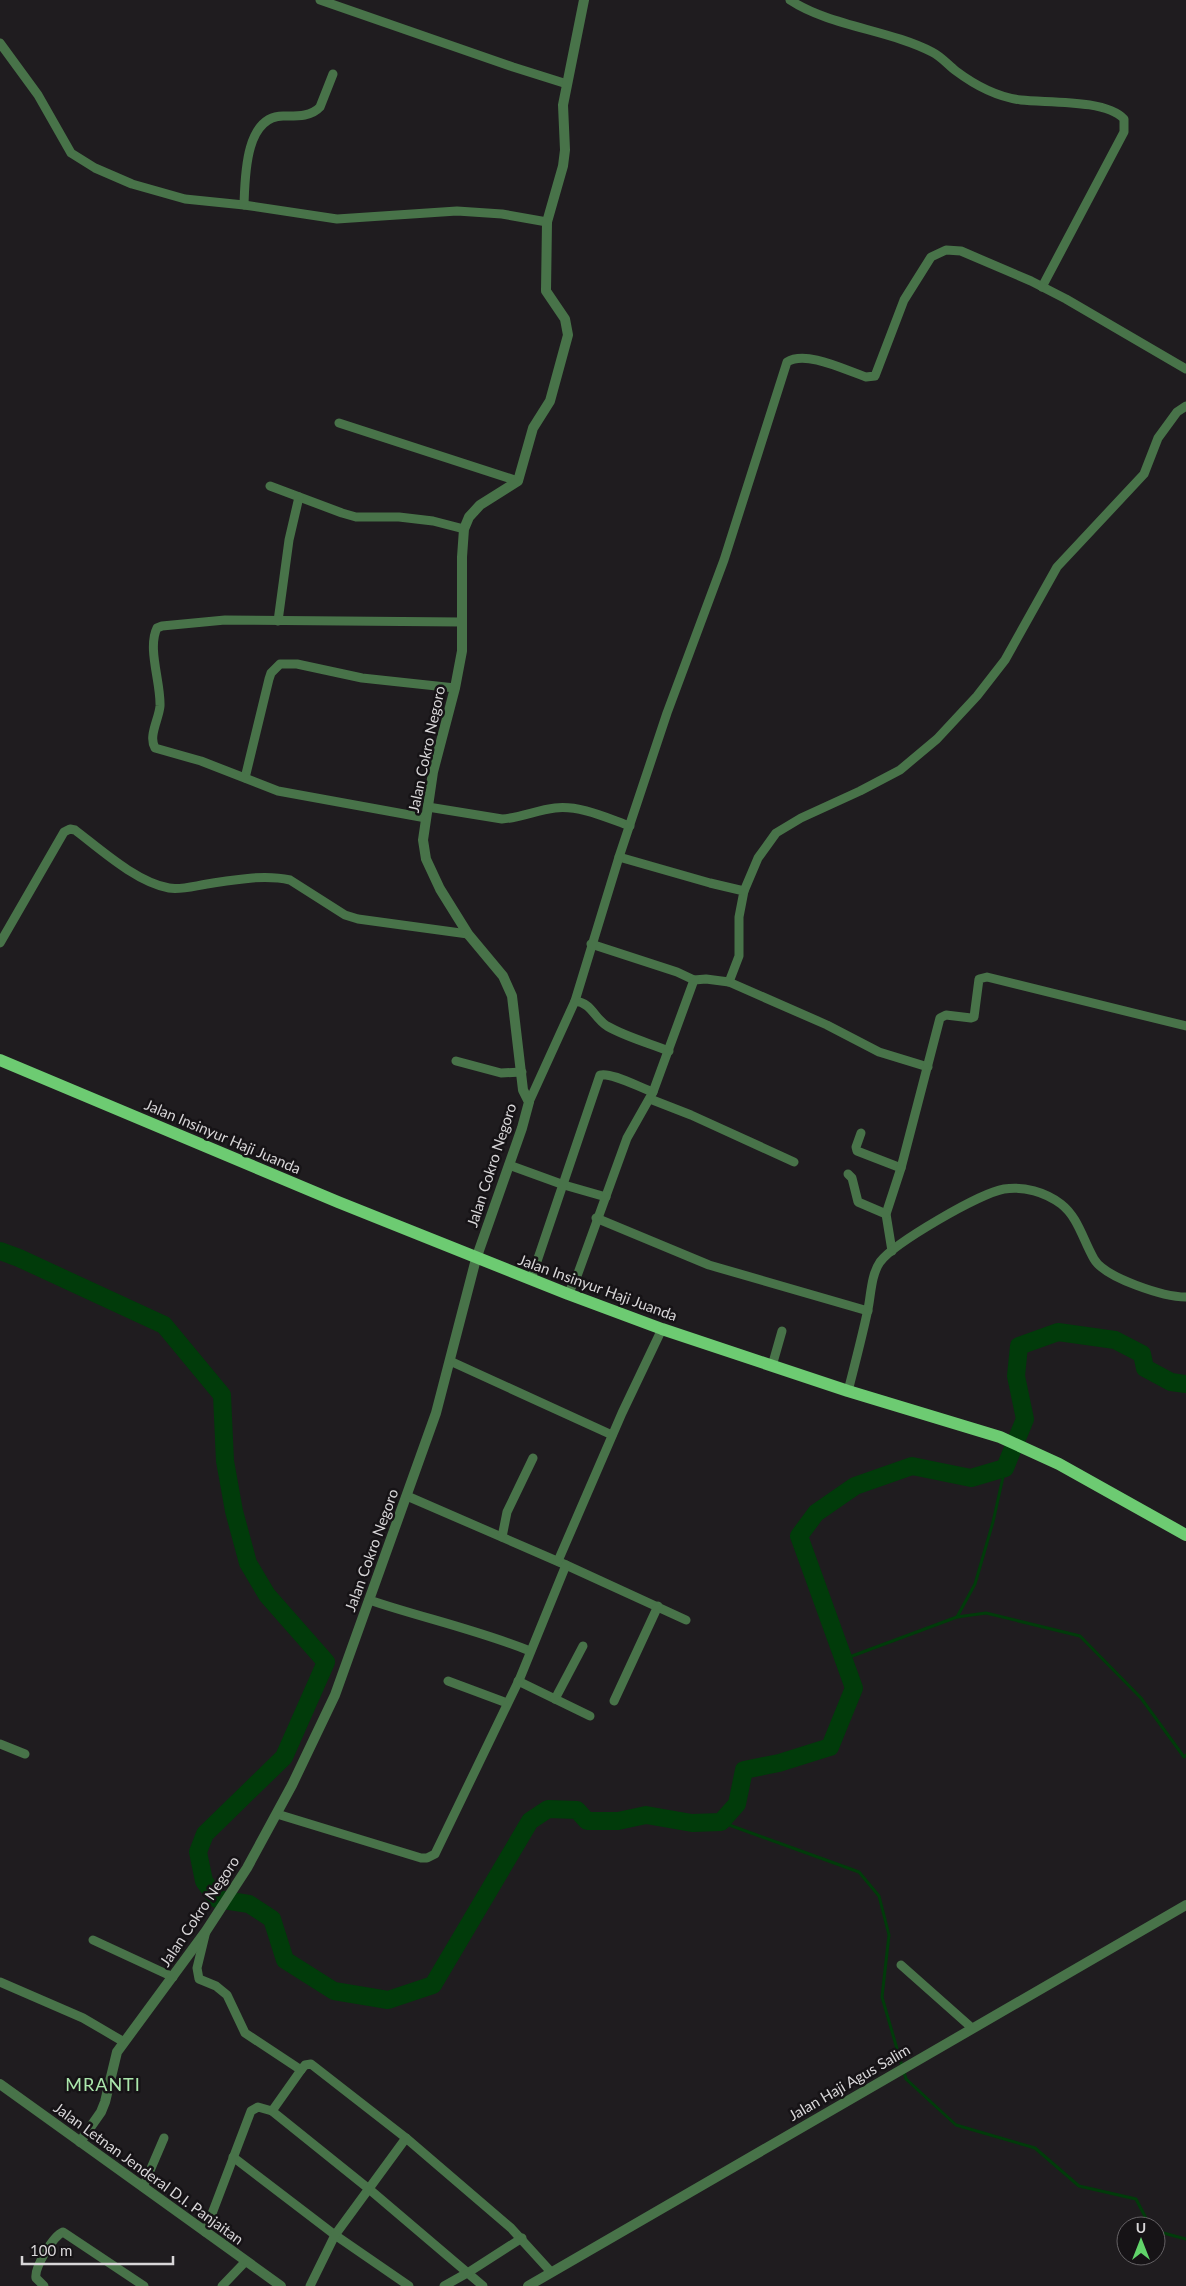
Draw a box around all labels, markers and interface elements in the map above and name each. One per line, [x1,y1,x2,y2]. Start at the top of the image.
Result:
street label: Jalan Cokro Negoro [404,684,448,814]
street label: Jalan Insinyur Haji Juanda [142,1095,304,1177]
street label: Jalan Cokro Negoro [462,1101,520,1229]
street label: Jalan Insinyur Haji Juanda [516,1250,680,1324]
street label: Jalan Cokro Negoro [340,1486,402,1614]
street label: Jalan Cokro Negoro [155,1852,243,1970]
street label: Jalan Haji Agus Salim [785,2040,913,2124]
district label: MRANTI [65,2073,141,2095]
street label: Jalan Letnan Jenderal D.I. Panjaitan [51,2098,247,2248]
north arrow [1116,2216,1166,2266]
text: U [1136,2219,1146,2236]
scale bar [22,2234,174,2266]
text: 100 m [30,2241,72,2259]

